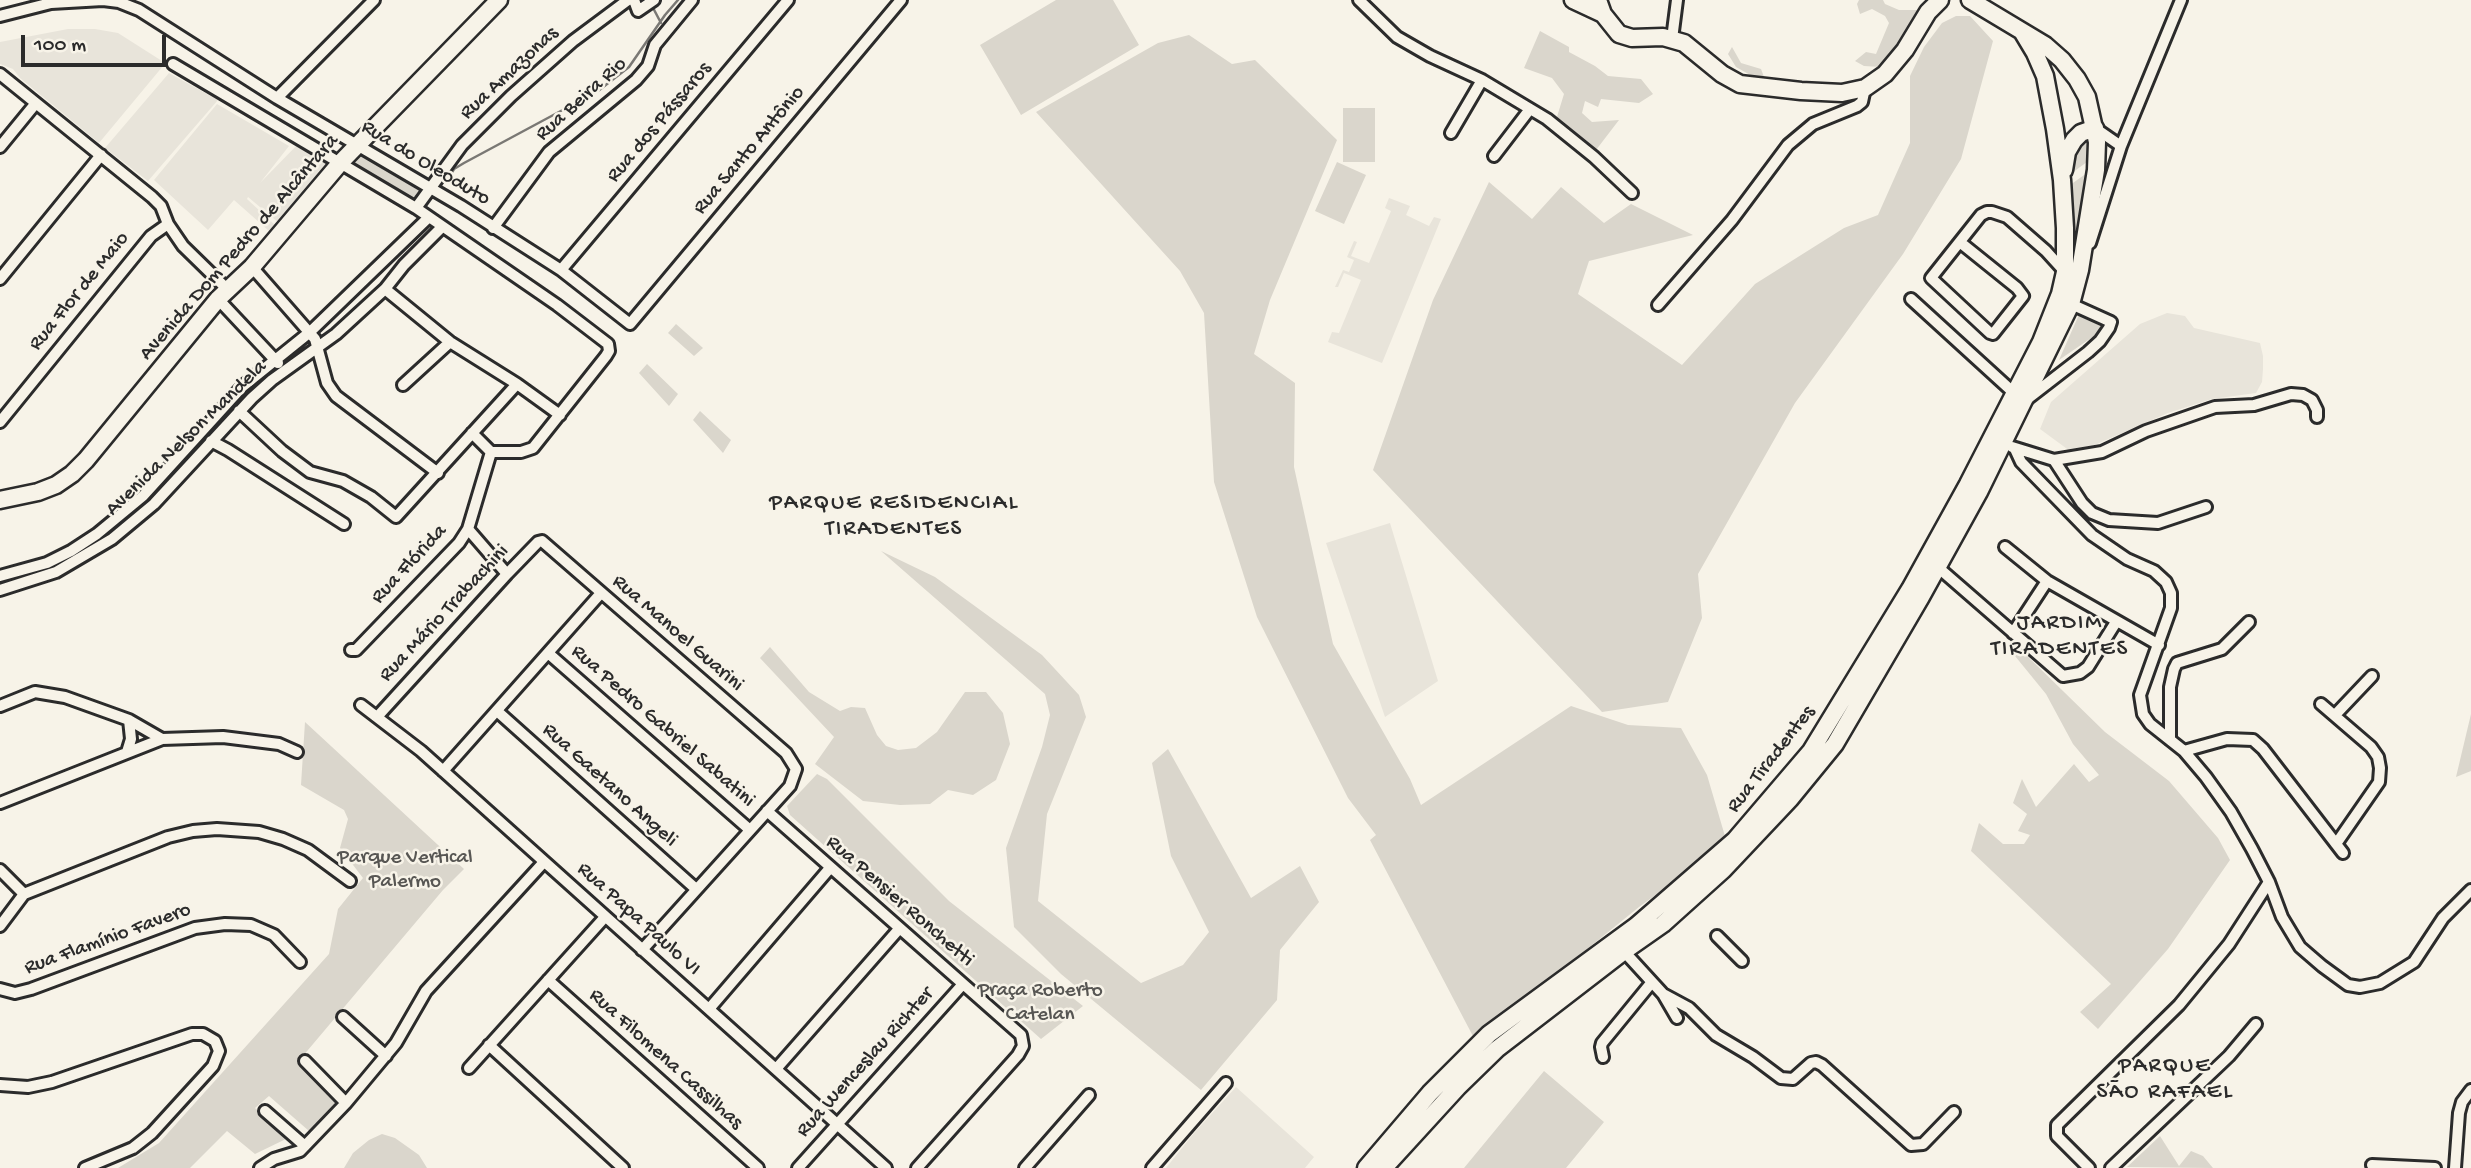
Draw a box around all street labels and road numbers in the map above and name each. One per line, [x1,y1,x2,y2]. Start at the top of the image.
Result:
street label: Rua Amazonas [455,22,565,126]
street label: Rua Beira Rio [531,52,633,148]
street label: Rua dos Pássaros [602,58,718,188]
street label: Rua Santo Antônio [689,81,811,221]
street label: Rua do Oleoduto [356,116,494,212]
street label: Avenida Dom Pedro de Alcântara [135,130,345,366]
street label: Rua Flor de Maio [24,227,136,357]
street label: Avenida Nelson Mandela [101,355,273,523]
street label: Rua Flórida [367,520,453,610]
street label: Rua Mário Trabachini [375,540,515,688]
street label: Rua Manoel Guarini [606,570,748,698]
street label: Rua Pedro Gabriel Sabatini [565,640,759,814]
street label: Rua Tiradentes [1722,701,1822,819]
street label: Rua Gaetano Angeli [536,719,682,853]
street label: Rua Pensier Ronchetti [820,831,978,973]
street label: Rua Papa Paulo VI [571,858,705,982]
street label: Rua Flamínio Favero [21,898,195,982]
street label: Rua Wenceslau Richter [792,983,940,1143]
street label: Rua Filomena Cassilhas [583,984,747,1136]

